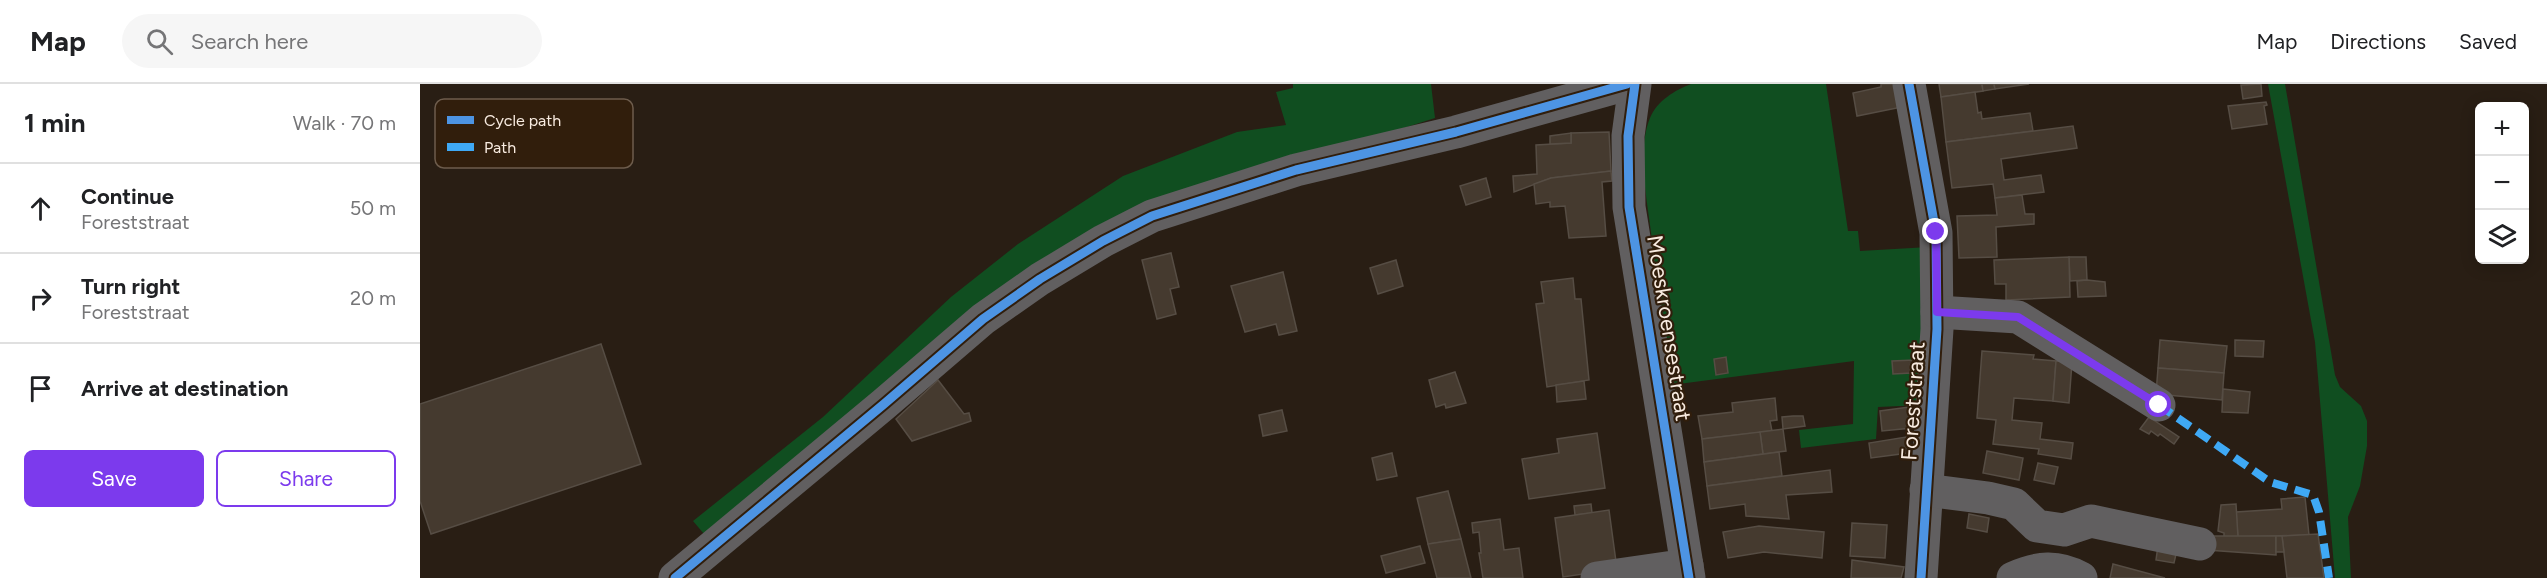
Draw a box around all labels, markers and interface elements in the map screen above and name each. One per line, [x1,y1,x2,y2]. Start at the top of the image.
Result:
search box [122,14,542,68]
text: Map [30,24,86,58]
icon: search [143,25,176,58]
text: Search here [191,28,308,55]
text: Map [2256,29,2297,54]
text: Directions [2330,29,2426,54]
text: Saved [2459,29,2517,54]
legend [435,99,633,168]
map controls [2475,102,2529,264]
button: + [2475,102,2529,156]
text: 1 min [24,107,85,139]
text: Walk · 70 m [293,111,396,135]
text: Cycle path [484,111,561,130]
text: Path [484,138,516,157]
button: − [2475,156,2529,210]
text: Continue [81,183,174,210]
icon: ahead [24,192,57,225]
text: 50 m [350,196,396,220]
text: Foreststraat [81,210,190,234]
button: layers [2475,210,2529,264]
route end [1922,218,1948,244]
street label: Moeskroensestraat [1641,233,1697,423]
text: Turn right [81,273,180,300]
icon: right [24,282,57,315]
text: 20 m [350,286,396,310]
text: Foreststraat [81,300,190,324]
street label: Foreststraat [1895,341,1931,461]
icon: arrive [24,372,57,405]
text: Arrive at destination [81,375,289,402]
route start [2145,391,2171,417]
button: Save [24,450,204,507]
button: Share [216,450,396,507]

